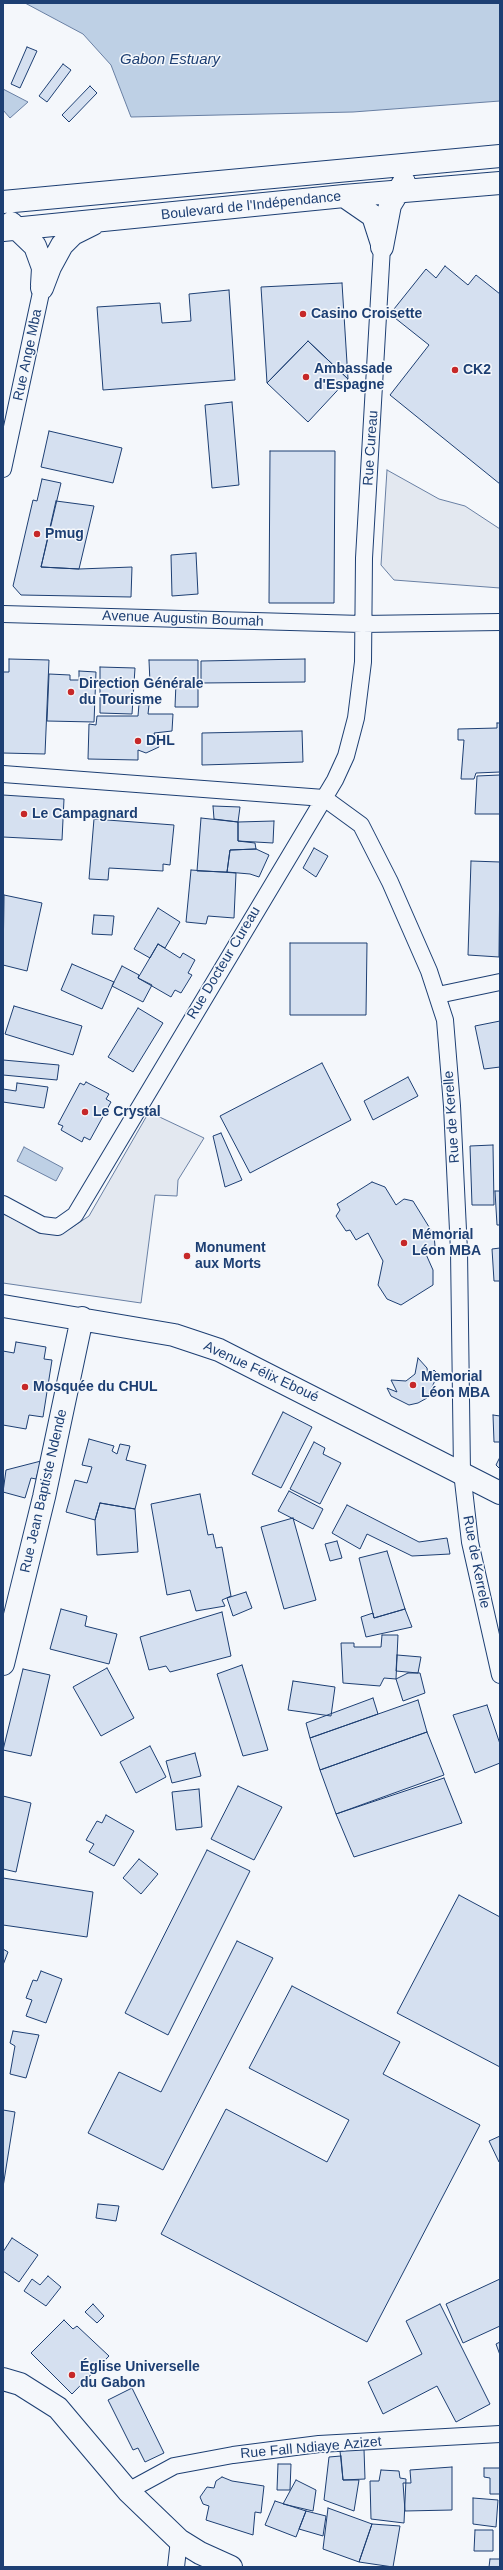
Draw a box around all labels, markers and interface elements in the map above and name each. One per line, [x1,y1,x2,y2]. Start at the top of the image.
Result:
water label: Gabon Estuary [120,51,220,69]
street label: Boulevard de l'Indépendance [160,188,342,224]
place label: Casino Croisette [311,306,422,322]
street label: Rue Ange Mba [10,308,46,402]
marker: Casino Croisette [298,309,308,319]
place label: Ambassade d'Espagne [314,361,393,394]
place label: CK2 [463,362,491,378]
marker: CK2 [450,365,460,375]
marker: Ambassade d'Espagne [301,372,311,382]
street label: Rue Cureau [360,410,382,486]
place label: Pmug [45,526,84,542]
marker: Pmug [32,529,42,539]
street label: Avenue Augustin Boumah [102,608,264,630]
place label: Direction Générale du Tourisme [79,676,203,708]
marker: Direction Générale du Tourisme [66,687,76,697]
place label: DHL [146,733,175,749]
marker: DHL [133,736,143,746]
place label: Le Campagnard [32,806,138,822]
marker: Le Campagnard [19,809,29,819]
street label: Rue Docteur Cureau [184,904,264,1022]
street label: Rue de Kerelle [440,1070,464,1164]
place label: Le Crystal [93,1104,161,1120]
marker: Le Crystal [80,1107,90,1117]
place label: Mémorial Léon MBA [412,1227,481,1260]
marker: Mémorial Léon MBA [399,1238,409,1248]
place label: Monument aux Morts [195,1240,266,1272]
marker: Monument aux Morts [182,1251,192,1261]
street label: Avenue Félix Eboué [201,1338,321,1406]
place label: Memorial Léon MBA [421,1369,490,1402]
place label: Mosquée du CHUL [33,1379,157,1395]
marker: Memorial Léon MBA [408,1380,418,1390]
marker: Mosquée du CHUL [20,1382,30,1392]
street label: Rue Jean Baptiste Ndende [17,1408,71,1574]
street label: Rue de Kerrele [459,1514,493,1610]
place label: Église Universelle du Gabon [80,2359,200,2392]
marker: Église Universelle du Gabon [67,2370,77,2380]
street label: Rue Fall Ndiaye Azizet [240,2433,382,2463]

